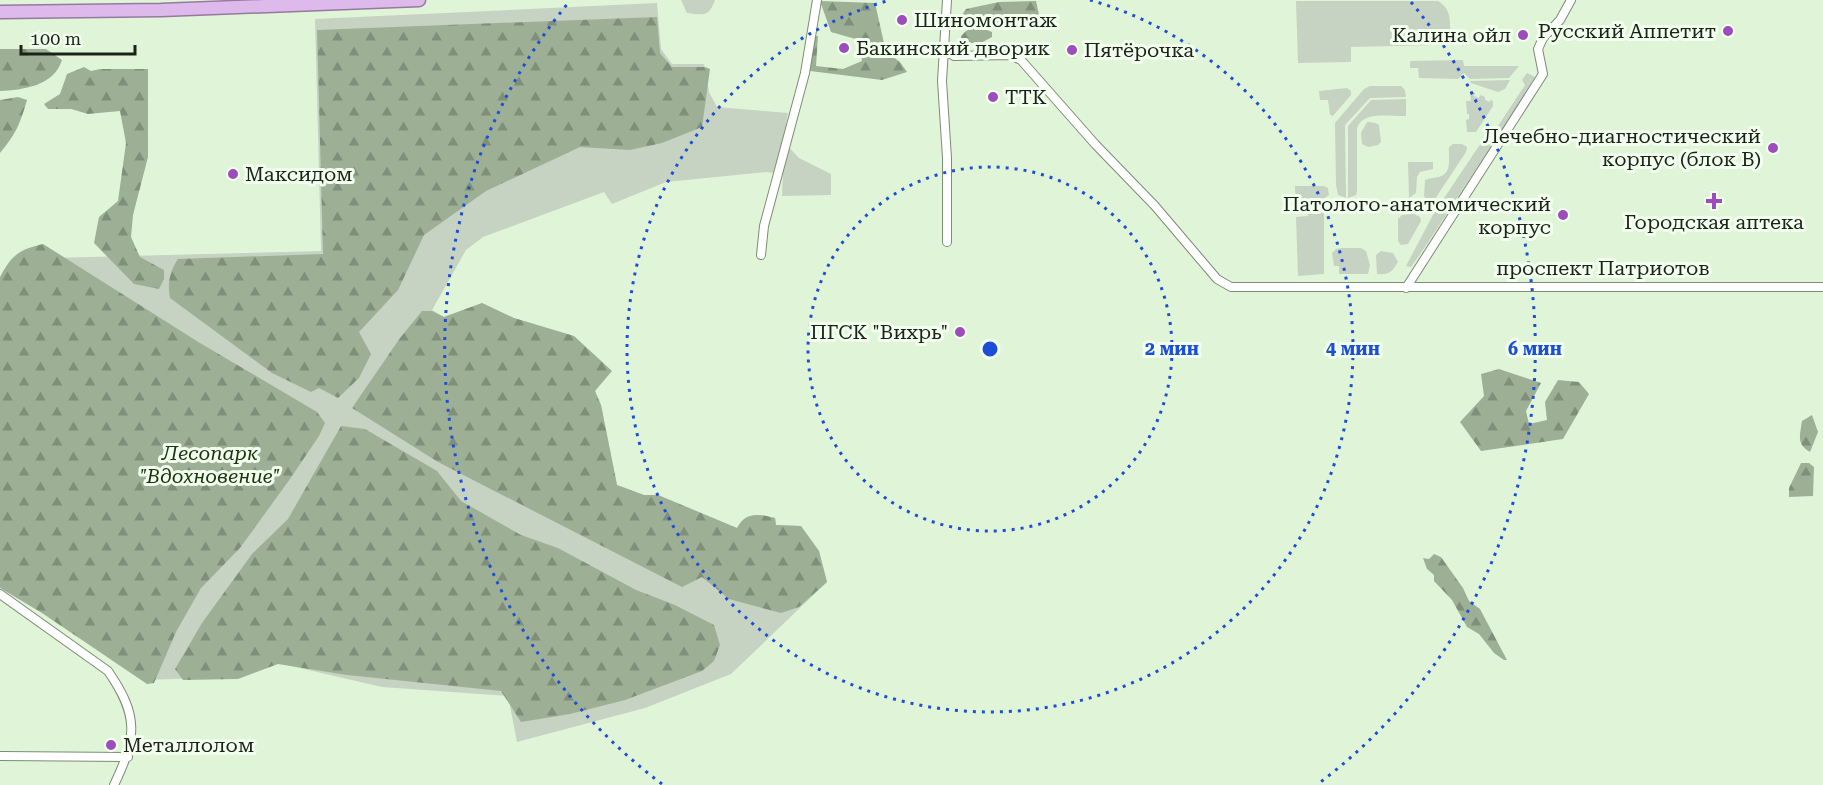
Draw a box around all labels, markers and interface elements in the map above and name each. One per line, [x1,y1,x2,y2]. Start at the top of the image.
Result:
place label: Шиномонтаж [914,8,1057,32]
marker: Шиномонтаж [895,13,909,27]
scale bar [21,18,135,56]
place label: Русский Аппетит [1538,19,1716,43]
place label: Калина ойл [1392,23,1511,47]
marker: Русский Аппетит [1721,24,1735,38]
text: 100 m [30,28,81,49]
marker: Калина ойл [1516,28,1530,42]
place label: Бакинский дворик [856,36,1050,60]
place label: Пятёрочка [1084,38,1194,62]
marker: Бакинский дворик [837,41,851,55]
marker: Пятёрочка [1065,43,1079,57]
place label: ТТК [1005,85,1047,109]
marker: ТТК [986,90,1000,104]
place label: Лечебно-диагностический корпус (блок В) [1483,124,1761,171]
marker: Лечебно-диагностический корпус (блок В) [1766,141,1780,155]
place label: Максидом [245,162,353,186]
marker: Максидом [226,167,240,181]
place label: Патолого-анатомический корпус [1283,192,1551,239]
marker: Городская аптека [1707,194,1721,208]
marker: Патолого-анатомический корпус [1556,208,1570,222]
place label: Городская аптека [1624,210,1804,234]
street label: проспект Патриотов [1496,256,1710,280]
place label: ПГСК "Вихрь" [810,320,948,344]
marker: ПГСК "Вихрь" [953,325,967,339]
text: 2 мин [1145,338,1199,359]
text: 4 мин [1326,338,1380,359]
text: 6 мин [1508,338,1562,359]
centre of rings [980,339,1000,359]
park label: Лесопарк "Вдохновение" [140,441,280,488]
place label: Металлолом [123,733,254,757]
marker: Металлолом [104,738,118,752]

